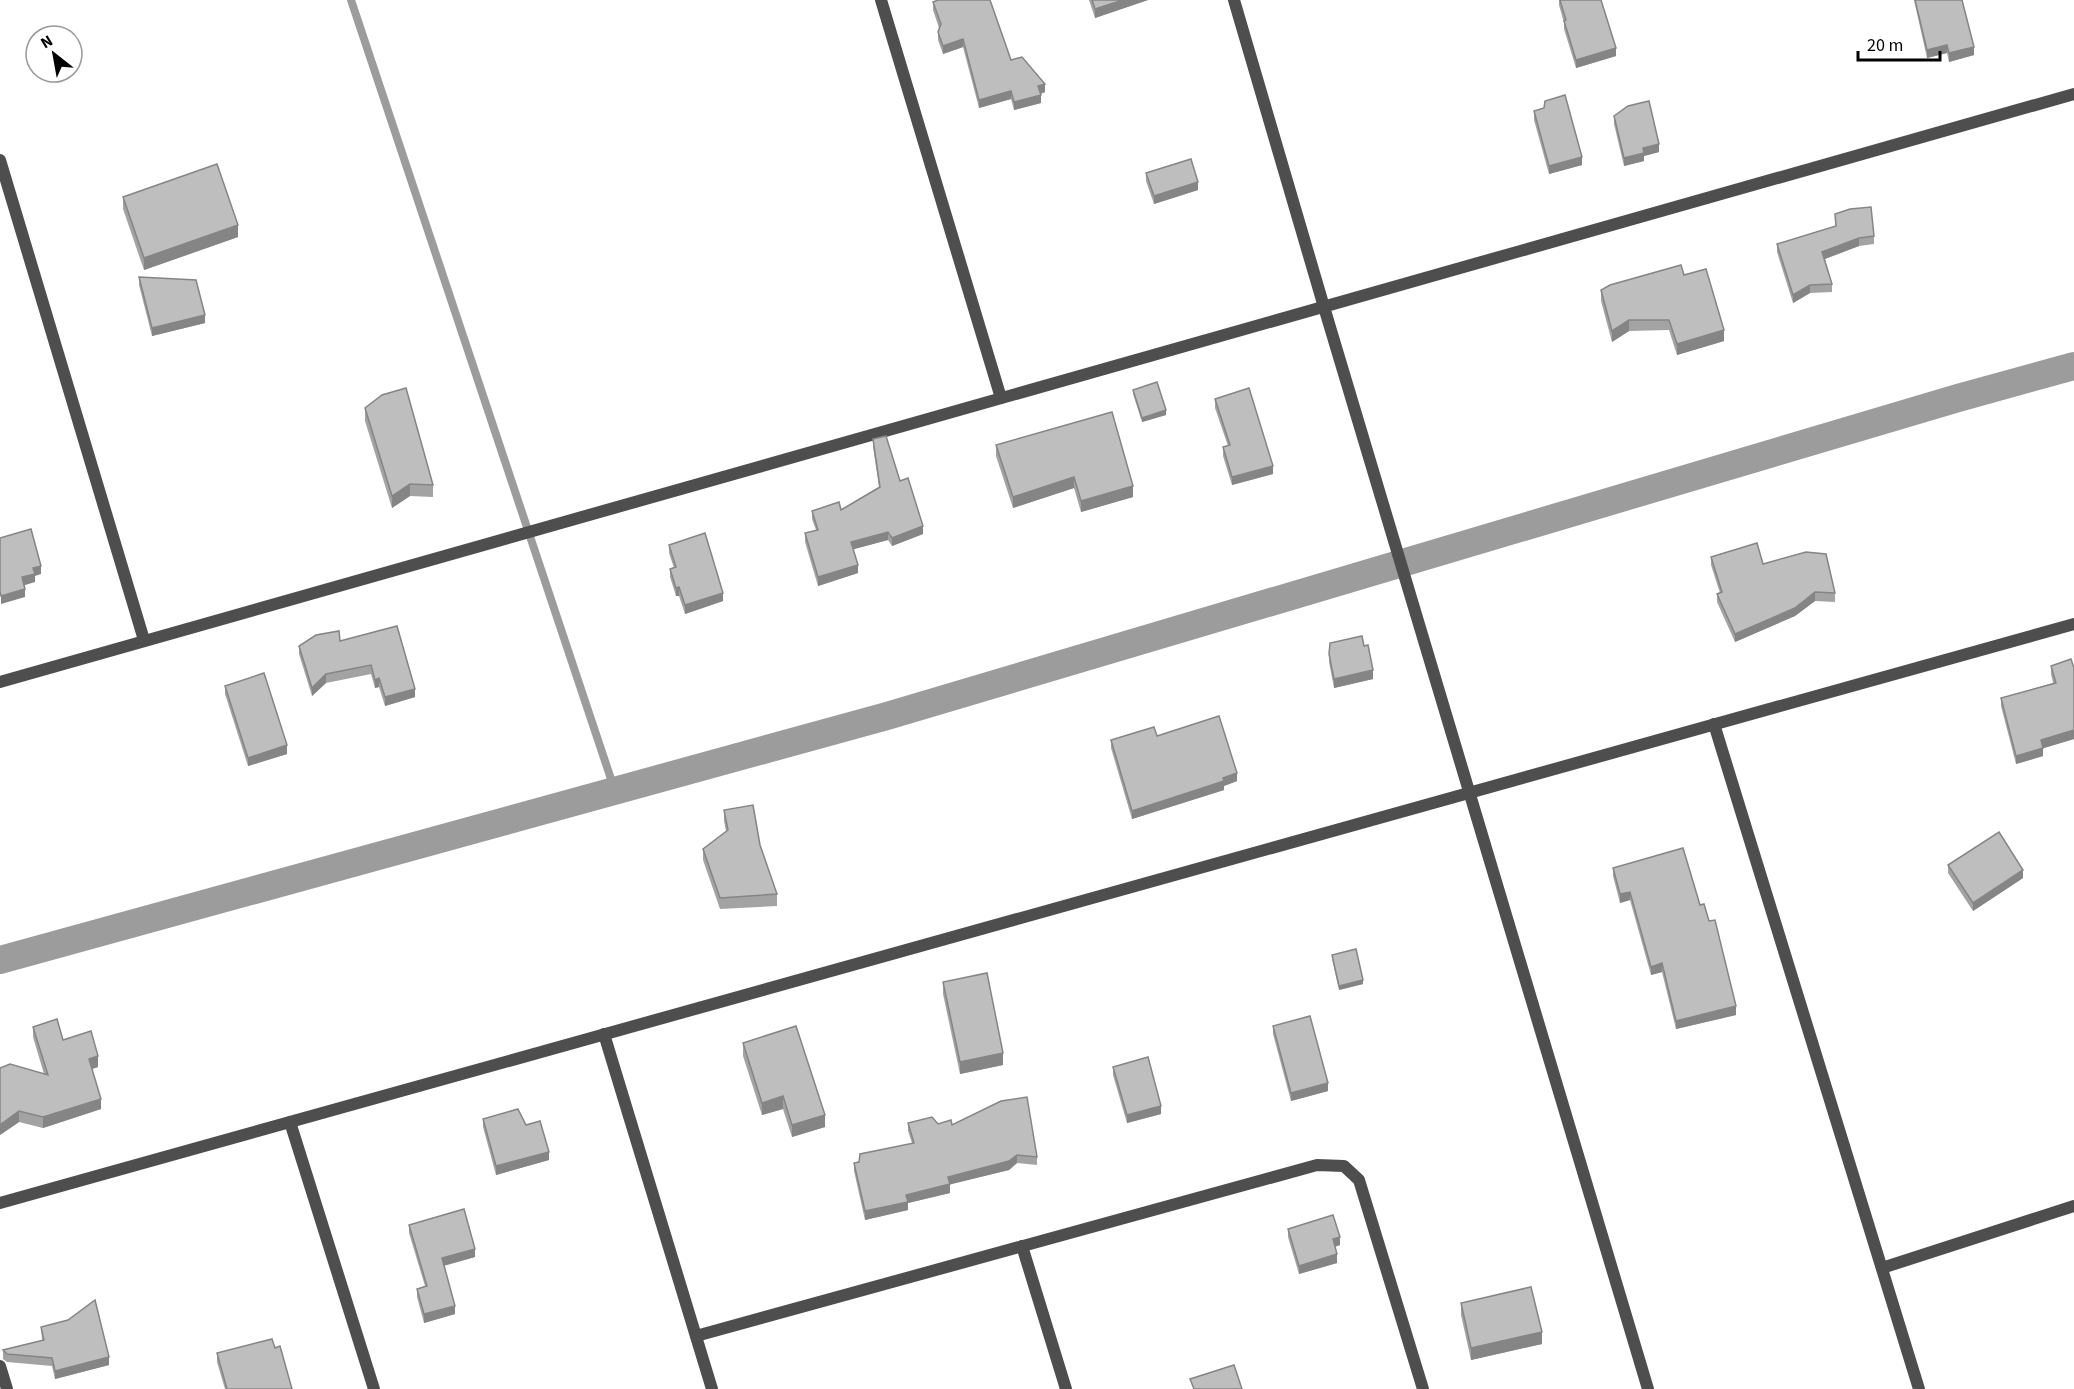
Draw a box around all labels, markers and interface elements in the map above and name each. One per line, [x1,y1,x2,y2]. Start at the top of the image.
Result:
north arrow [24,24,84,84]
scale bar [1858,24,1940,62]
text: N [37,30,57,54]
text: 20 m [1867,33,1903,58]

